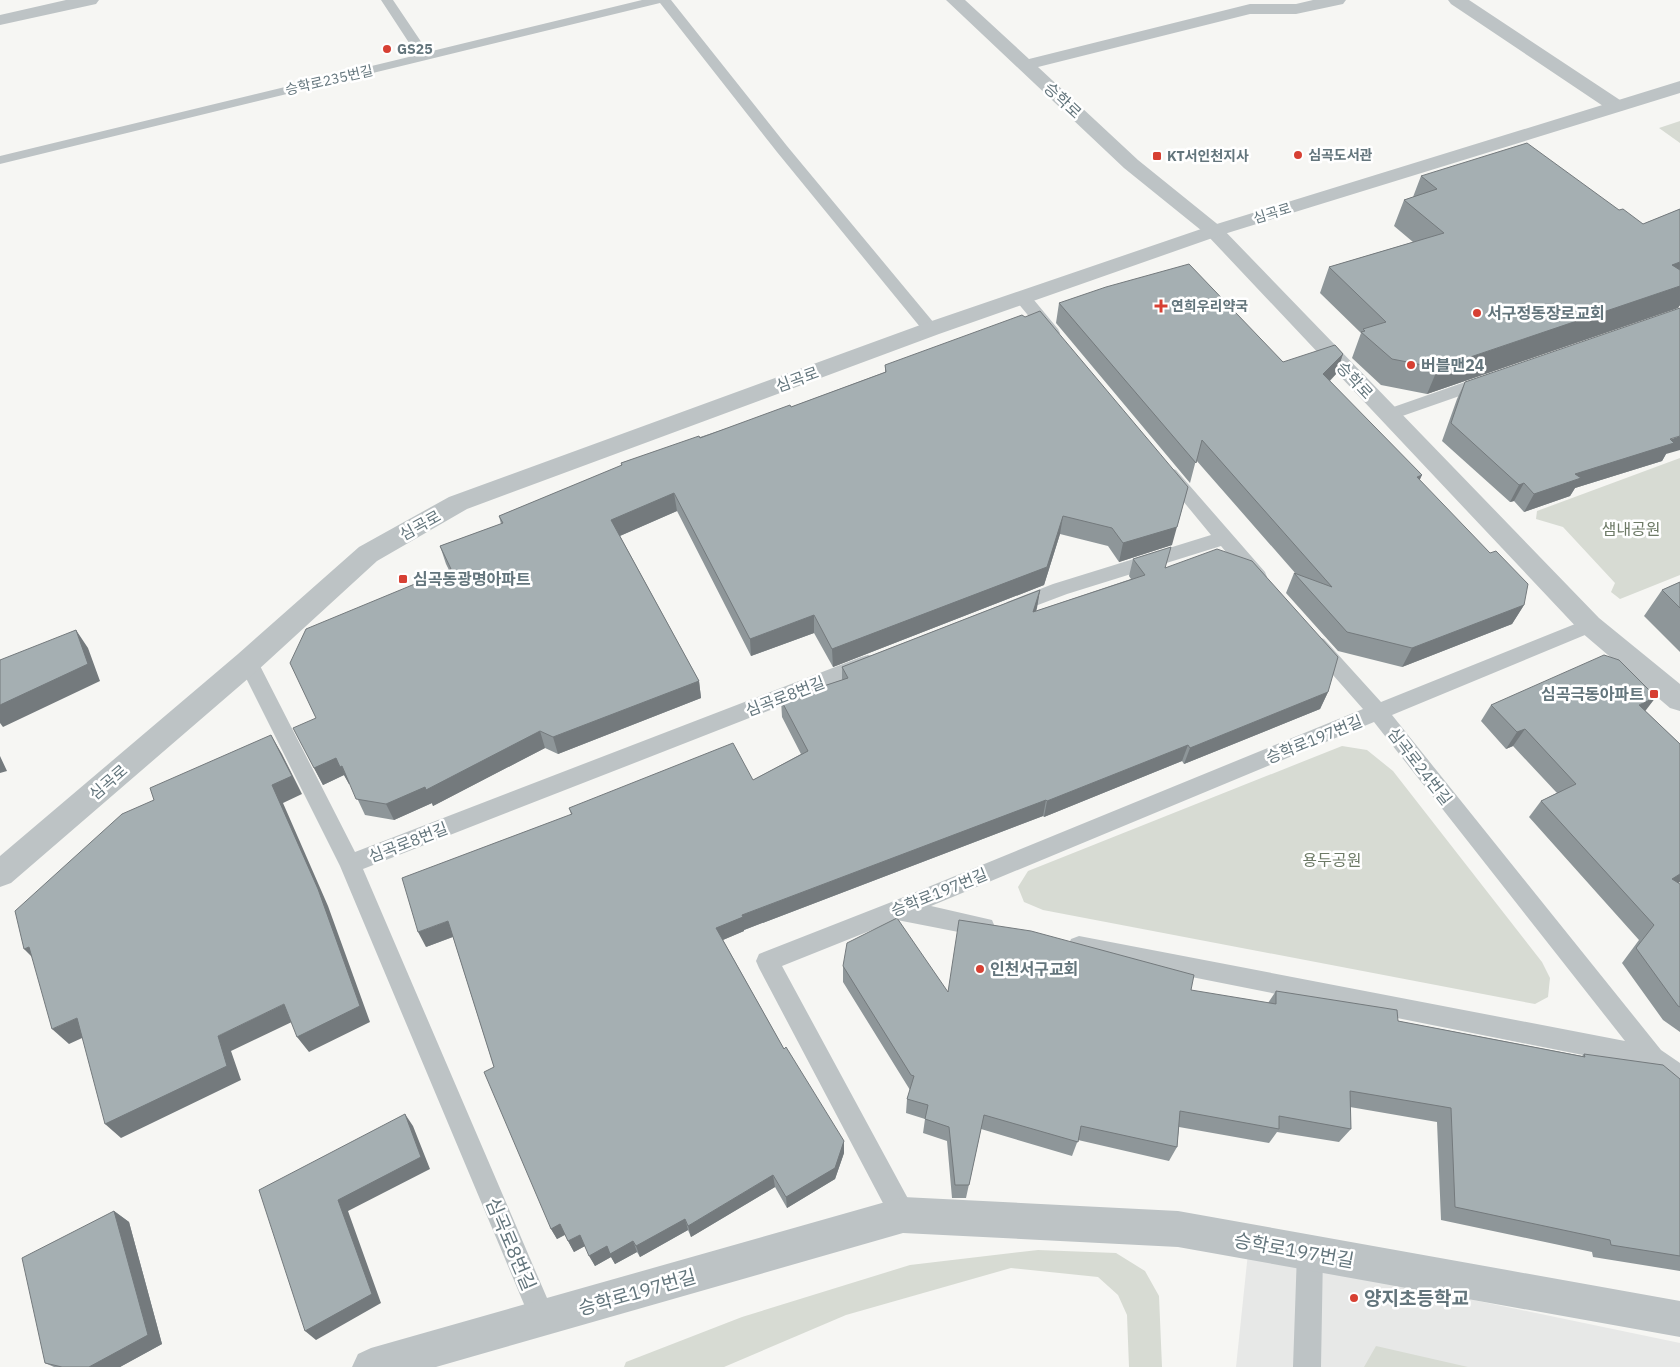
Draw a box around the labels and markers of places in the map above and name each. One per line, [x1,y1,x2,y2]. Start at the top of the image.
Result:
place label: GS25 [397,40,433,58]
marker: GS25 [381,43,393,55]
place label: 심곡도서관 [1308,146,1373,164]
place label: KT서인천지사 [1167,147,1249,165]
marker: 심곡도서관 [1292,149,1304,161]
marker: KT서인천지사 [1151,150,1163,162]
place label: 연희우리약국 [1171,297,1248,315]
marker: 연희우리약국 [1155,300,1167,312]
place label: 서구정동장로교회 [1487,303,1605,323]
marker: 서구정동장로교회 [1471,307,1483,319]
place label: 버블맨24 [1421,355,1485,375]
marker: 버블맨24 [1405,359,1417,371]
place label: 심곡동광명아파트 [413,569,531,589]
marker: 심곡동광명아파트 [397,573,409,585]
place label: 심곡극동아파트 [1541,684,1644,704]
marker: 심곡극동아파트 [1648,688,1660,700]
place label: 인천서구교회 [990,959,1078,979]
marker: 인천서구교회 [974,963,986,975]
place label: 양지초등학교 [1364,1286,1469,1310]
marker: 양지초등학교 [1348,1292,1360,1304]

